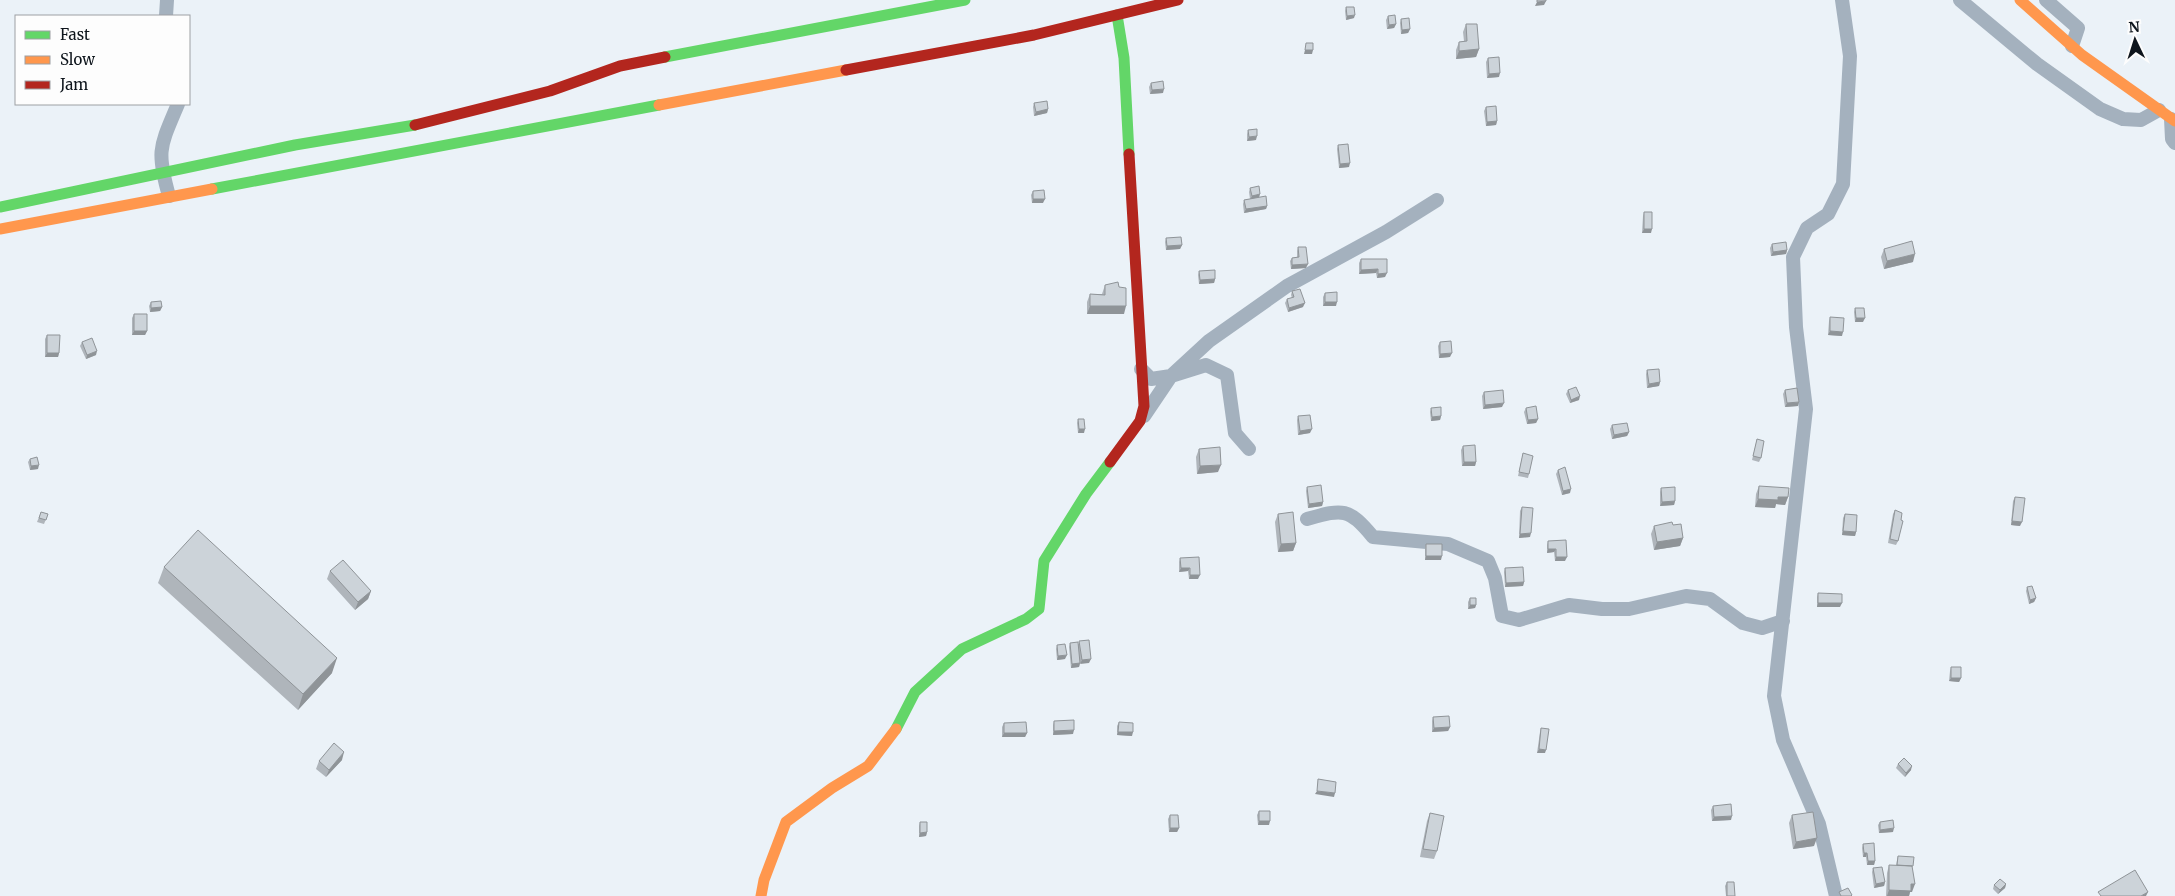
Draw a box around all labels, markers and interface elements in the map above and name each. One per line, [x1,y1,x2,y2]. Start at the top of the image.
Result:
legend [15,15,190,105]
north arrow [2110,15,2160,65]
text: N [2128,18,2140,36]
text: Fast [60,25,90,44]
text: Slow [60,50,95,69]
text: Jam [59,75,88,94]

